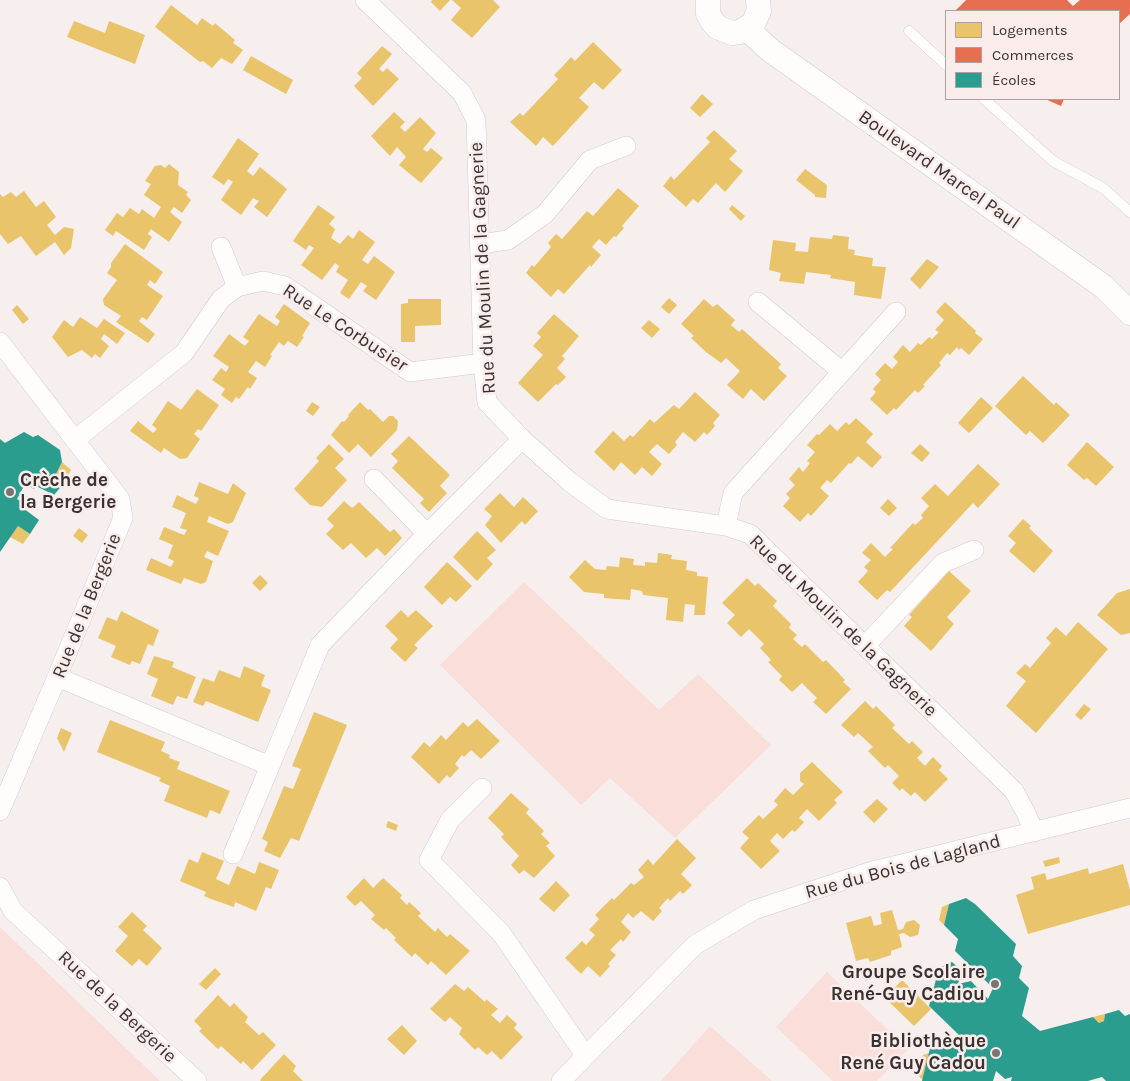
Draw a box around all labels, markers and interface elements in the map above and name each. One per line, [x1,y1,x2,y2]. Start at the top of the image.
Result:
legend [945,10,1120,100]
text: Logements [992,21,1068,39]
text: Commerces [992,46,1074,64]
text: Écoles [992,71,1036,89]
street label: Boulevard Marcel Paul [854,106,1024,234]
street label: Rue du Moulin de la Gagnerie [465,141,501,395]
street label: Rue Le Corbusier [278,279,412,377]
place label: Crèche de la Bergerie [20,470,116,514]
marker: Crèche de la Bergerie [4,486,16,498]
street label: Rue de la Bergerie [48,530,126,682]
street label: Rue du Moulin de la Gagnerie [744,530,942,722]
street label: Rue du Bois de Lagland [803,830,1003,904]
street label: Rue de la Bergerie [53,946,181,1068]
place label: Groupe Scolaire René-Guy Cadiou [831,962,985,1006]
marker: Groupe Scolaire René-Guy Cadiou [989,978,1001,990]
place label: Bibliothèque René Guy Cadou [840,1031,986,1075]
marker: Bibliothèque René Guy Cadou [990,1047,1002,1059]

